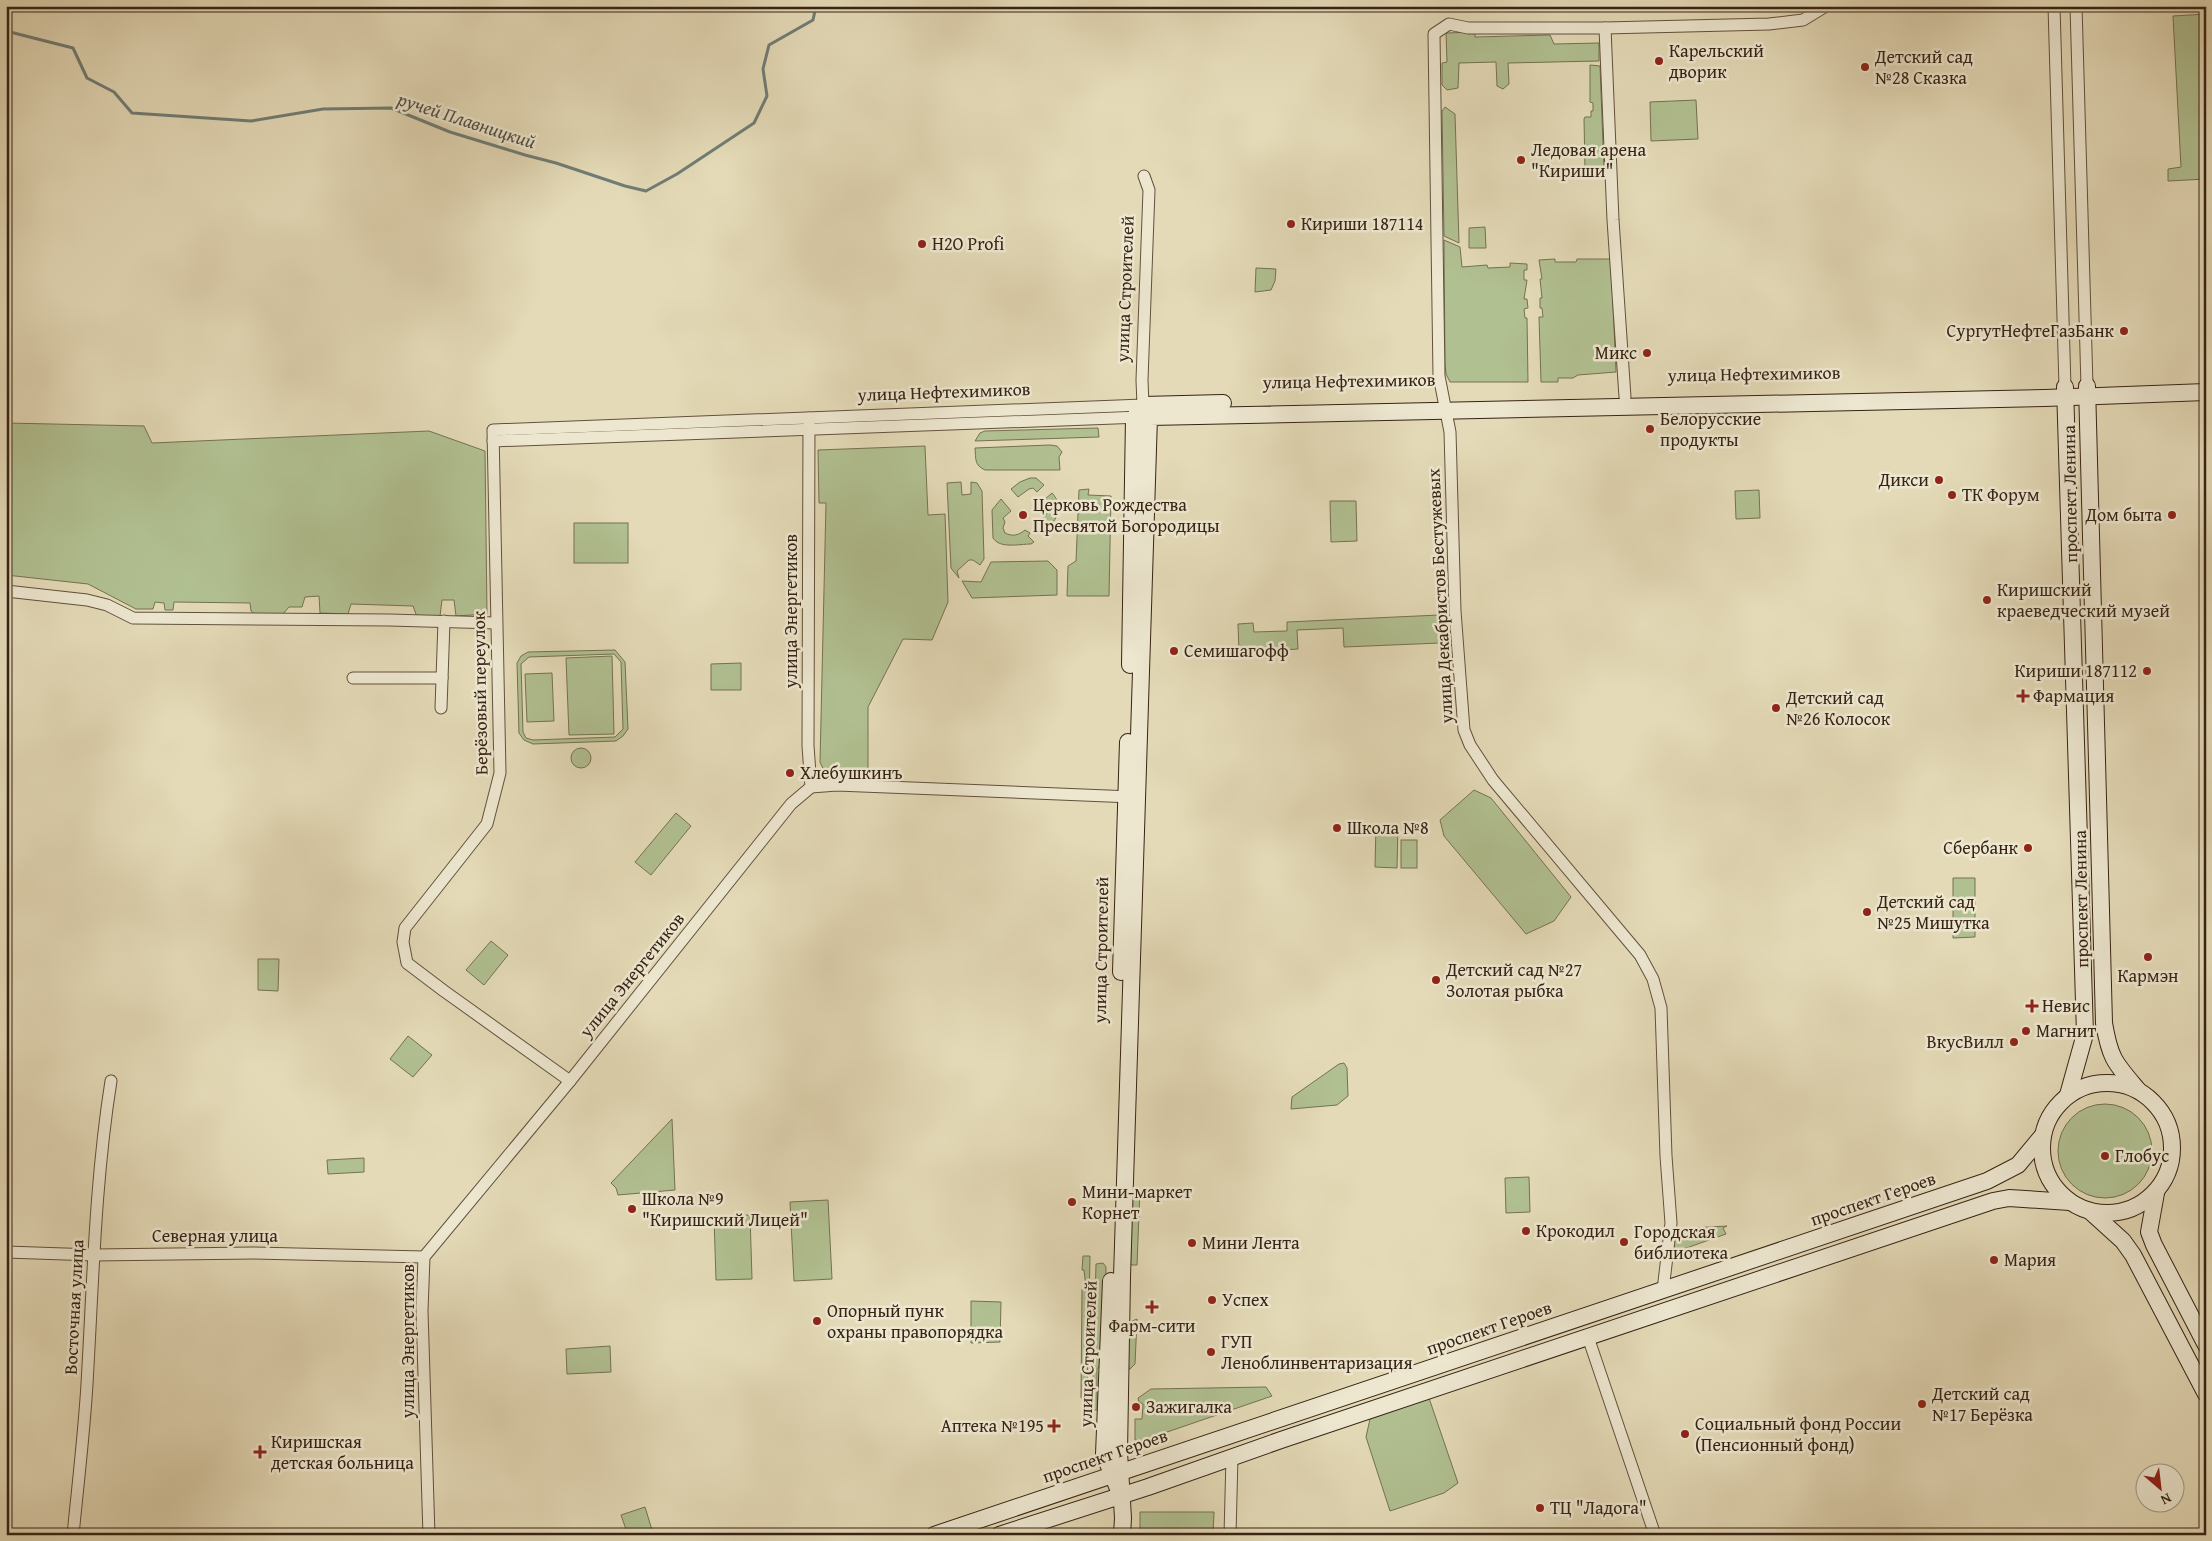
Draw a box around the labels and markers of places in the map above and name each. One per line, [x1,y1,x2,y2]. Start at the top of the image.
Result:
place label: Карельский дворик [1669,37,1764,85]
place label: Детский сад №28 Сказка [1874,43,1973,91]
marker: Карельский дворик [1653,55,1665,67]
marker: Детский сад №28 Сказка [1859,61,1871,73]
place label: Ледовая арена "Кириши" [1531,136,1646,184]
marker: Ледовая арена "Кириши" [1515,154,1527,166]
place label: Кириши 187114 [1301,210,1423,237]
marker: Кириши 187114 [1285,218,1297,230]
place label: H2O Profi [932,230,1005,257]
marker: H2O Profi [916,238,928,250]
place label: СургутНефтеГазБанк [1947,317,2115,344]
marker: СургутНефтеГазБанк [2118,325,2130,337]
place label: Микс [1595,339,1637,366]
marker: Микс [1641,347,1653,359]
place label: Белорусские продукты [1660,405,1761,453]
marker: Белорусские продукты [1644,423,1656,435]
place label: Дикси [1878,466,1929,493]
marker: Дикси [1933,474,1945,486]
place label: ТК Форум [1962,481,2040,508]
marker: ТК Форум [1946,489,1958,501]
place label: Церковь Рождества Пресвятой Богородицы [1033,491,1220,539]
place label: Дом быта [2084,501,2162,528]
marker: Церковь Рождества Пресвятой Богородицы [1017,509,1029,521]
marker: Дом быта [2166,509,2178,521]
place label: Киришский краеведческий музей [1997,576,2170,624]
marker: Киришский краеведческий музей [1981,594,1993,606]
place label: Семишагофф [1184,637,1289,664]
marker: Семишагофф [1168,645,1180,657]
place label: Кириши 187112 [2015,657,2137,684]
marker: Кириши 187112 [2141,665,2153,677]
place label: Фармация [2033,682,2114,709]
place label: Детский сад №26 Колосок [1785,684,1891,732]
marker: Фармация [2017,690,2029,702]
marker: Детский сад №26 Колосок [1770,702,1782,714]
place label: Хлебушкинъ [800,759,903,786]
marker: Хлебушкинъ [784,767,796,779]
place label: Школа №8 [1347,814,1429,841]
marker: Школа №8 [1331,822,1343,834]
place label: Сбербанк [1943,834,2019,861]
marker: Сбербанк [2022,842,2034,854]
place label: Детский сад №25 Мишутка [1876,888,1990,936]
marker: Детский сад №25 Мишутка [1861,906,1873,918]
marker: Кармэн [2142,951,2154,963]
place label: Детский сад №27 Золотая рыбка [1445,956,1582,1004]
place label: Кармэн [2117,962,2179,989]
marker: Детский сад №27 Золотая рыбка [1430,974,1442,986]
place label: Невис [2042,992,2090,1019]
marker: Невис [2026,1000,2038,1012]
place label: Магнит [2036,1017,2096,1044]
marker: Магнит [2020,1025,2032,1037]
place label: ВкусВилл [1927,1028,2004,1055]
marker: ВкусВилл [2008,1036,2020,1048]
place label: Глобус [2115,1142,2169,1169]
marker: Глобус [2099,1150,2111,1162]
place label: Мини-маркет Корнет [1082,1178,1192,1226]
place label: Школа №9 "Киришский Лицей" [642,1185,808,1233]
marker: Мини-маркет Корнет [1066,1196,1078,1208]
marker: Школа №9 "Киришский Лицей" [626,1203,638,1215]
place label: Крокодил [1536,1217,1615,1244]
place label: Городская библиотека [1634,1218,1729,1266]
marker: Крокодил [1520,1225,1532,1237]
place label: Мини Лента [1202,1229,1300,1256]
marker: Городская библиотека [1618,1236,1630,1248]
marker: Мини Лента [1186,1237,1198,1249]
place label: Мария [2004,1246,2056,1273]
marker: Мария [1988,1254,2000,1266]
place label: Успех [1222,1286,1270,1313]
marker: Успех [1206,1294,1218,1306]
place label: Опорный пунк охраны правопорядка [827,1297,1003,1345]
marker: Фарм-сити [1146,1301,1158,1313]
place label: Фарм-сити [1108,1312,1196,1339]
marker: Опорный пунк охраны правопорядка [811,1315,823,1327]
place label: ГУП Леноблинвентаризация [1221,1328,1413,1376]
marker: ГУП Леноблинвентаризация [1205,1346,1217,1358]
place label: Детский сад №17 Берёзка [1931,1380,2033,1428]
place label: Зажигалка [1146,1393,1232,1420]
marker: Детский сад №17 Берёзка [1916,1398,1928,1410]
marker: Зажигалка [1130,1401,1142,1413]
place label: Социальный фонд России (Пенсионный фонд) [1695,1410,1902,1458]
place label: Аптека №195 [941,1412,1044,1439]
marker: Аптека №195 [1048,1420,1060,1432]
place label: Киришская детская больница [271,1428,414,1476]
marker: Социальный фонд России (Пенсионный фонд) [1679,1428,1691,1440]
marker: Киришская детская больница [253,1445,267,1459]
place label: ТЦ "Ладога" [1550,1494,1647,1521]
marker: ТЦ "Ладога" [1534,1502,1546,1514]

